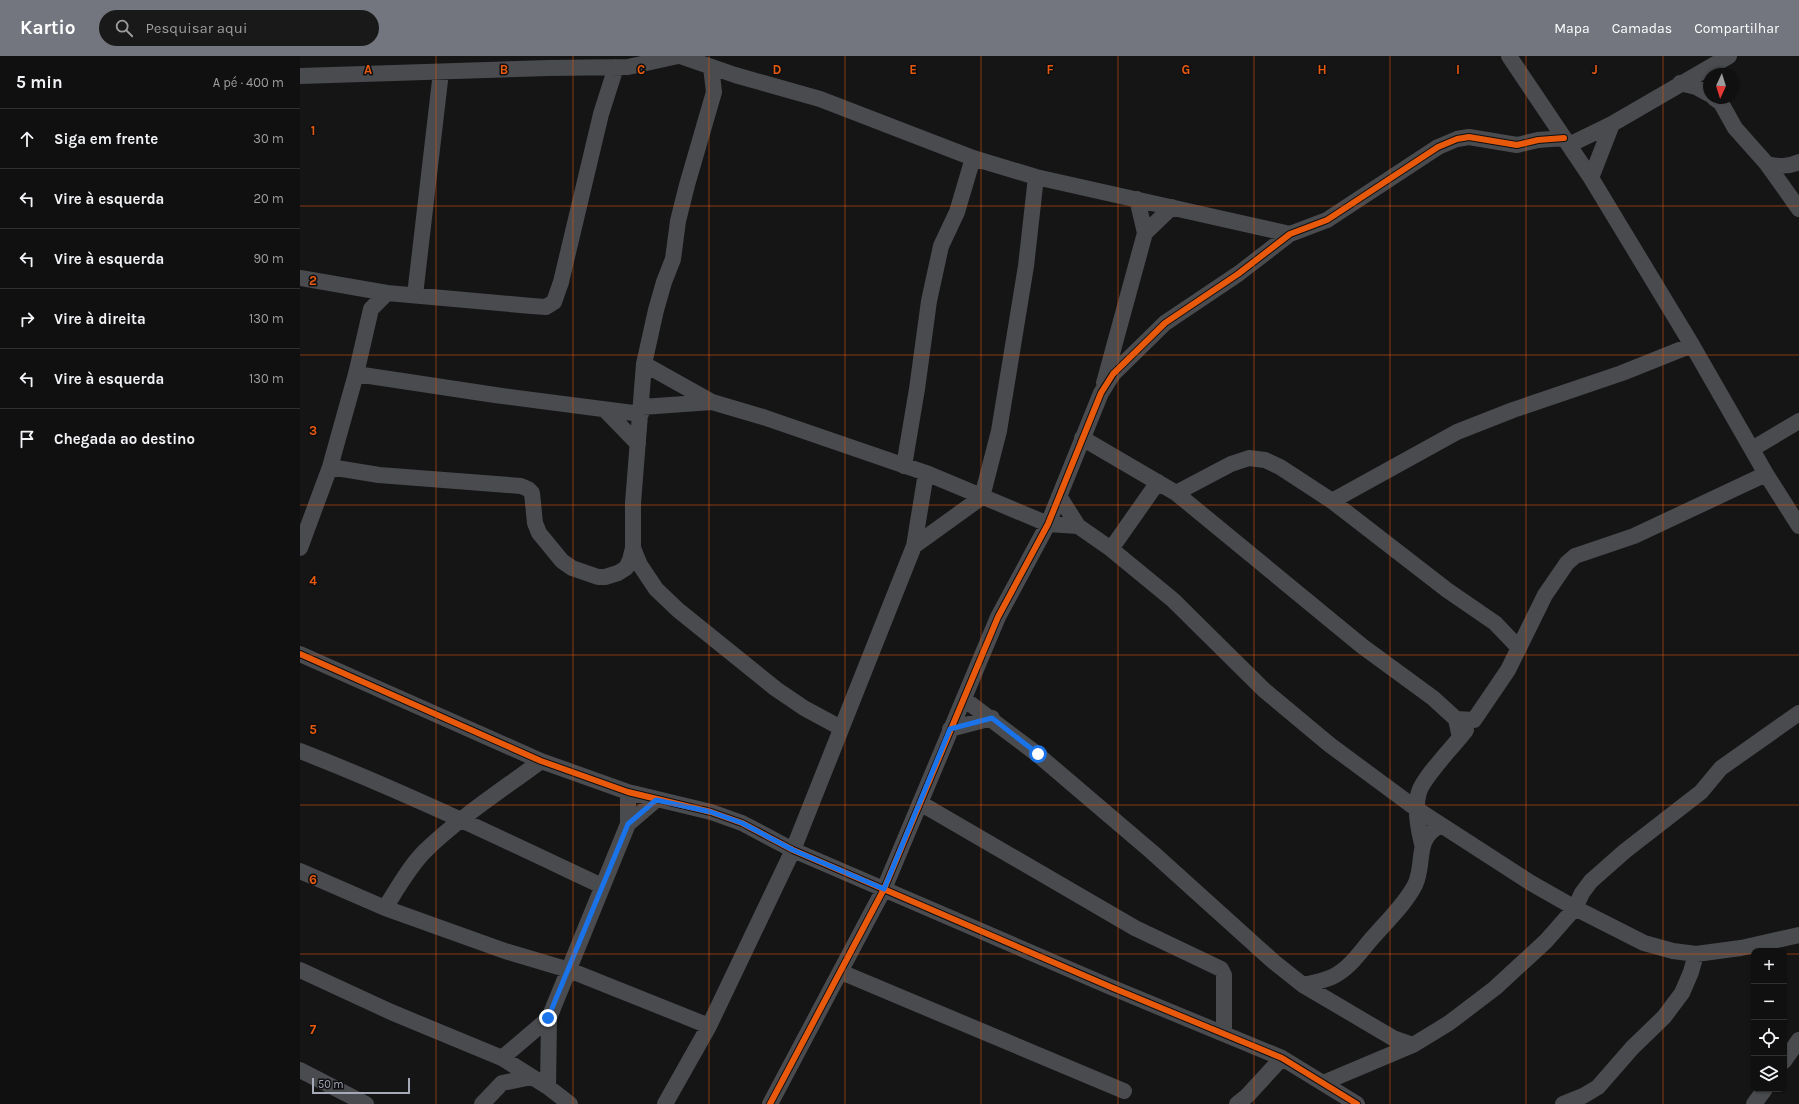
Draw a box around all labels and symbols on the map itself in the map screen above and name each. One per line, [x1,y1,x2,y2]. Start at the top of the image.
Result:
text: A [364,62,372,77]
text: B [500,62,508,77]
text: C [637,62,645,77]
text: D [773,62,782,77]
text: E [909,62,917,77]
text: F [1046,62,1054,77]
text: G [1182,62,1190,77]
text: H [1317,62,1327,77]
text: I [1456,62,1460,77]
text: J [1592,62,1598,77]
north arrow [1703,68,1739,104]
text: 1 [311,123,315,138]
text: 2 [309,273,317,288]
text: 3 [309,423,317,438]
text: 4 [309,573,317,588]
text: 5 [309,722,317,737]
route start [1029,745,1047,763]
text: 6 [309,872,317,887]
route end [539,1009,557,1027]
text: 7 [310,1022,317,1037]
scale bar [312,1076,410,1095]

